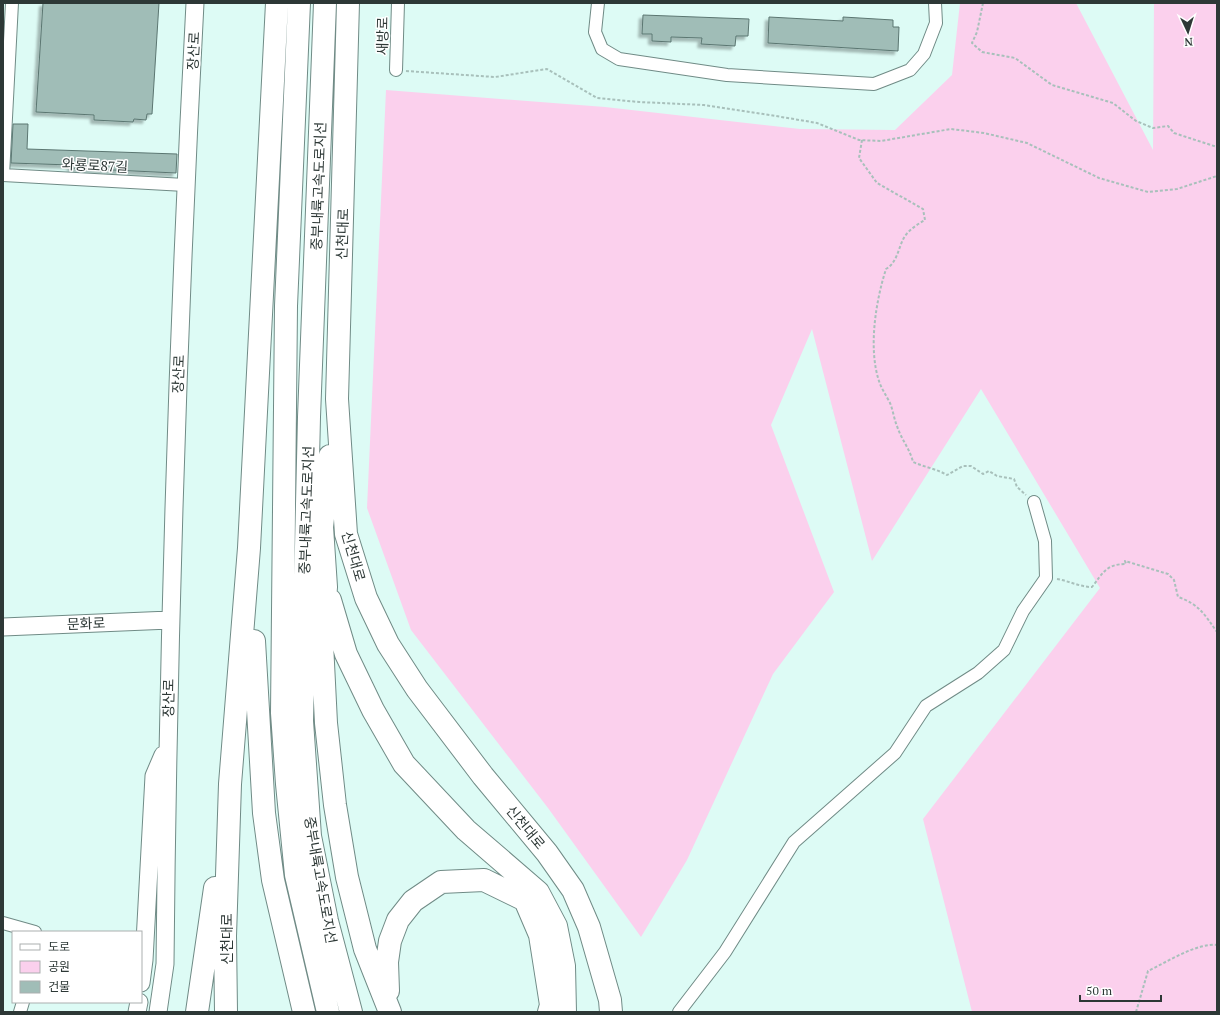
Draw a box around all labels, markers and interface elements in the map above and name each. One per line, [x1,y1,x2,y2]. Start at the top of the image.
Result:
north arrow [1168,12,1208,52]
street label: 새방로 [372,16,392,55]
street label: 장산로 [183,31,204,71]
text: N [1183,35,1193,49]
street label: 중부내륙고속도로지선 [306,121,330,251]
street label: 와룡로87길 [61,154,129,176]
street label: 신천대로 [332,208,352,260]
street label: 장산로 [168,354,188,394]
street label: 중부내륙고속도로지선 [294,445,318,575]
street label: 신천대로 [338,529,370,583]
street label: 문화로 [66,613,106,633]
street label: 장산로 [158,678,178,717]
street label: 신천대로 [502,801,550,853]
street label: 중부내륙고속도로지선 [300,815,342,945]
street label: 신천대로 [217,913,236,965]
legend [12,931,142,1003]
text: 도로 [48,939,70,954]
text: 공원 [48,959,70,974]
scale bar [1080,977,1161,1003]
text: 건물 [48,979,70,994]
text: 50 m [1086,983,1113,998]

